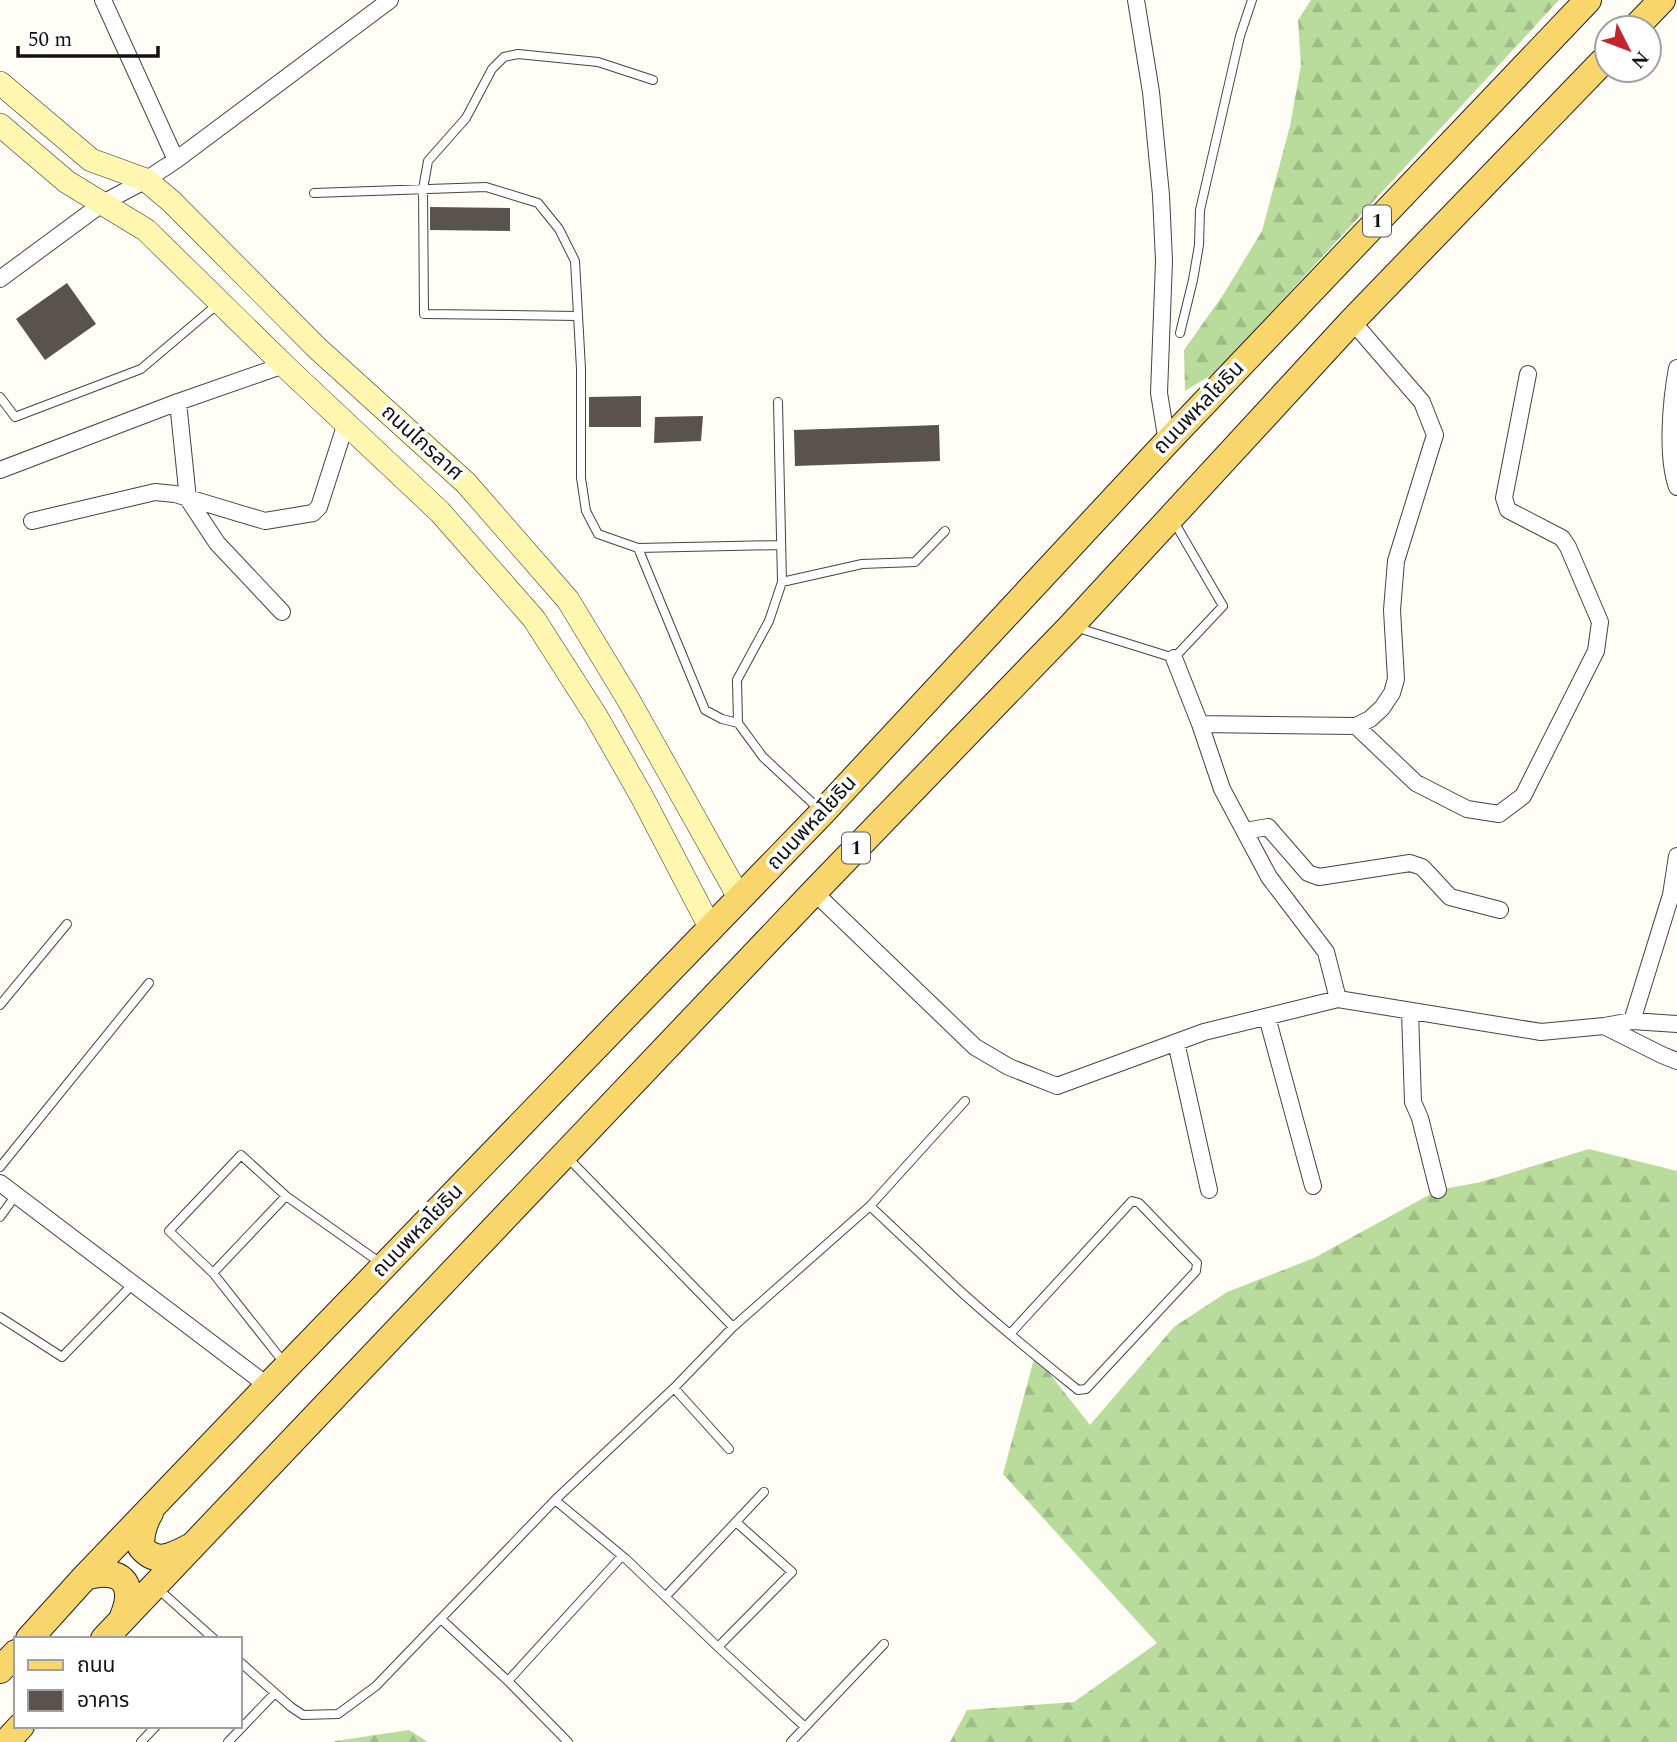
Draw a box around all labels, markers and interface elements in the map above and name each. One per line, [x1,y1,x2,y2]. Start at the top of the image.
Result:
scale bar [18,14,158,58]
north arrow [1593,14,1663,84]
text: 50 m [28,24,72,56]
text: N [1624,44,1655,75]
road number: 1 [1363,206,1391,236]
street label: ถนนพหลโยธิน [1146,354,1252,462]
street label: ถนนไกรลาศ [374,397,470,489]
street label: ถนนพหลโยธิน [759,768,865,878]
road number: 1 [842,832,870,863]
street label: ถนนพหลโยธิน [365,1177,471,1285]
legend [14,1637,242,1728]
text: ถนน [77,1650,115,1682]
text: อาคาร [77,1685,129,1717]

